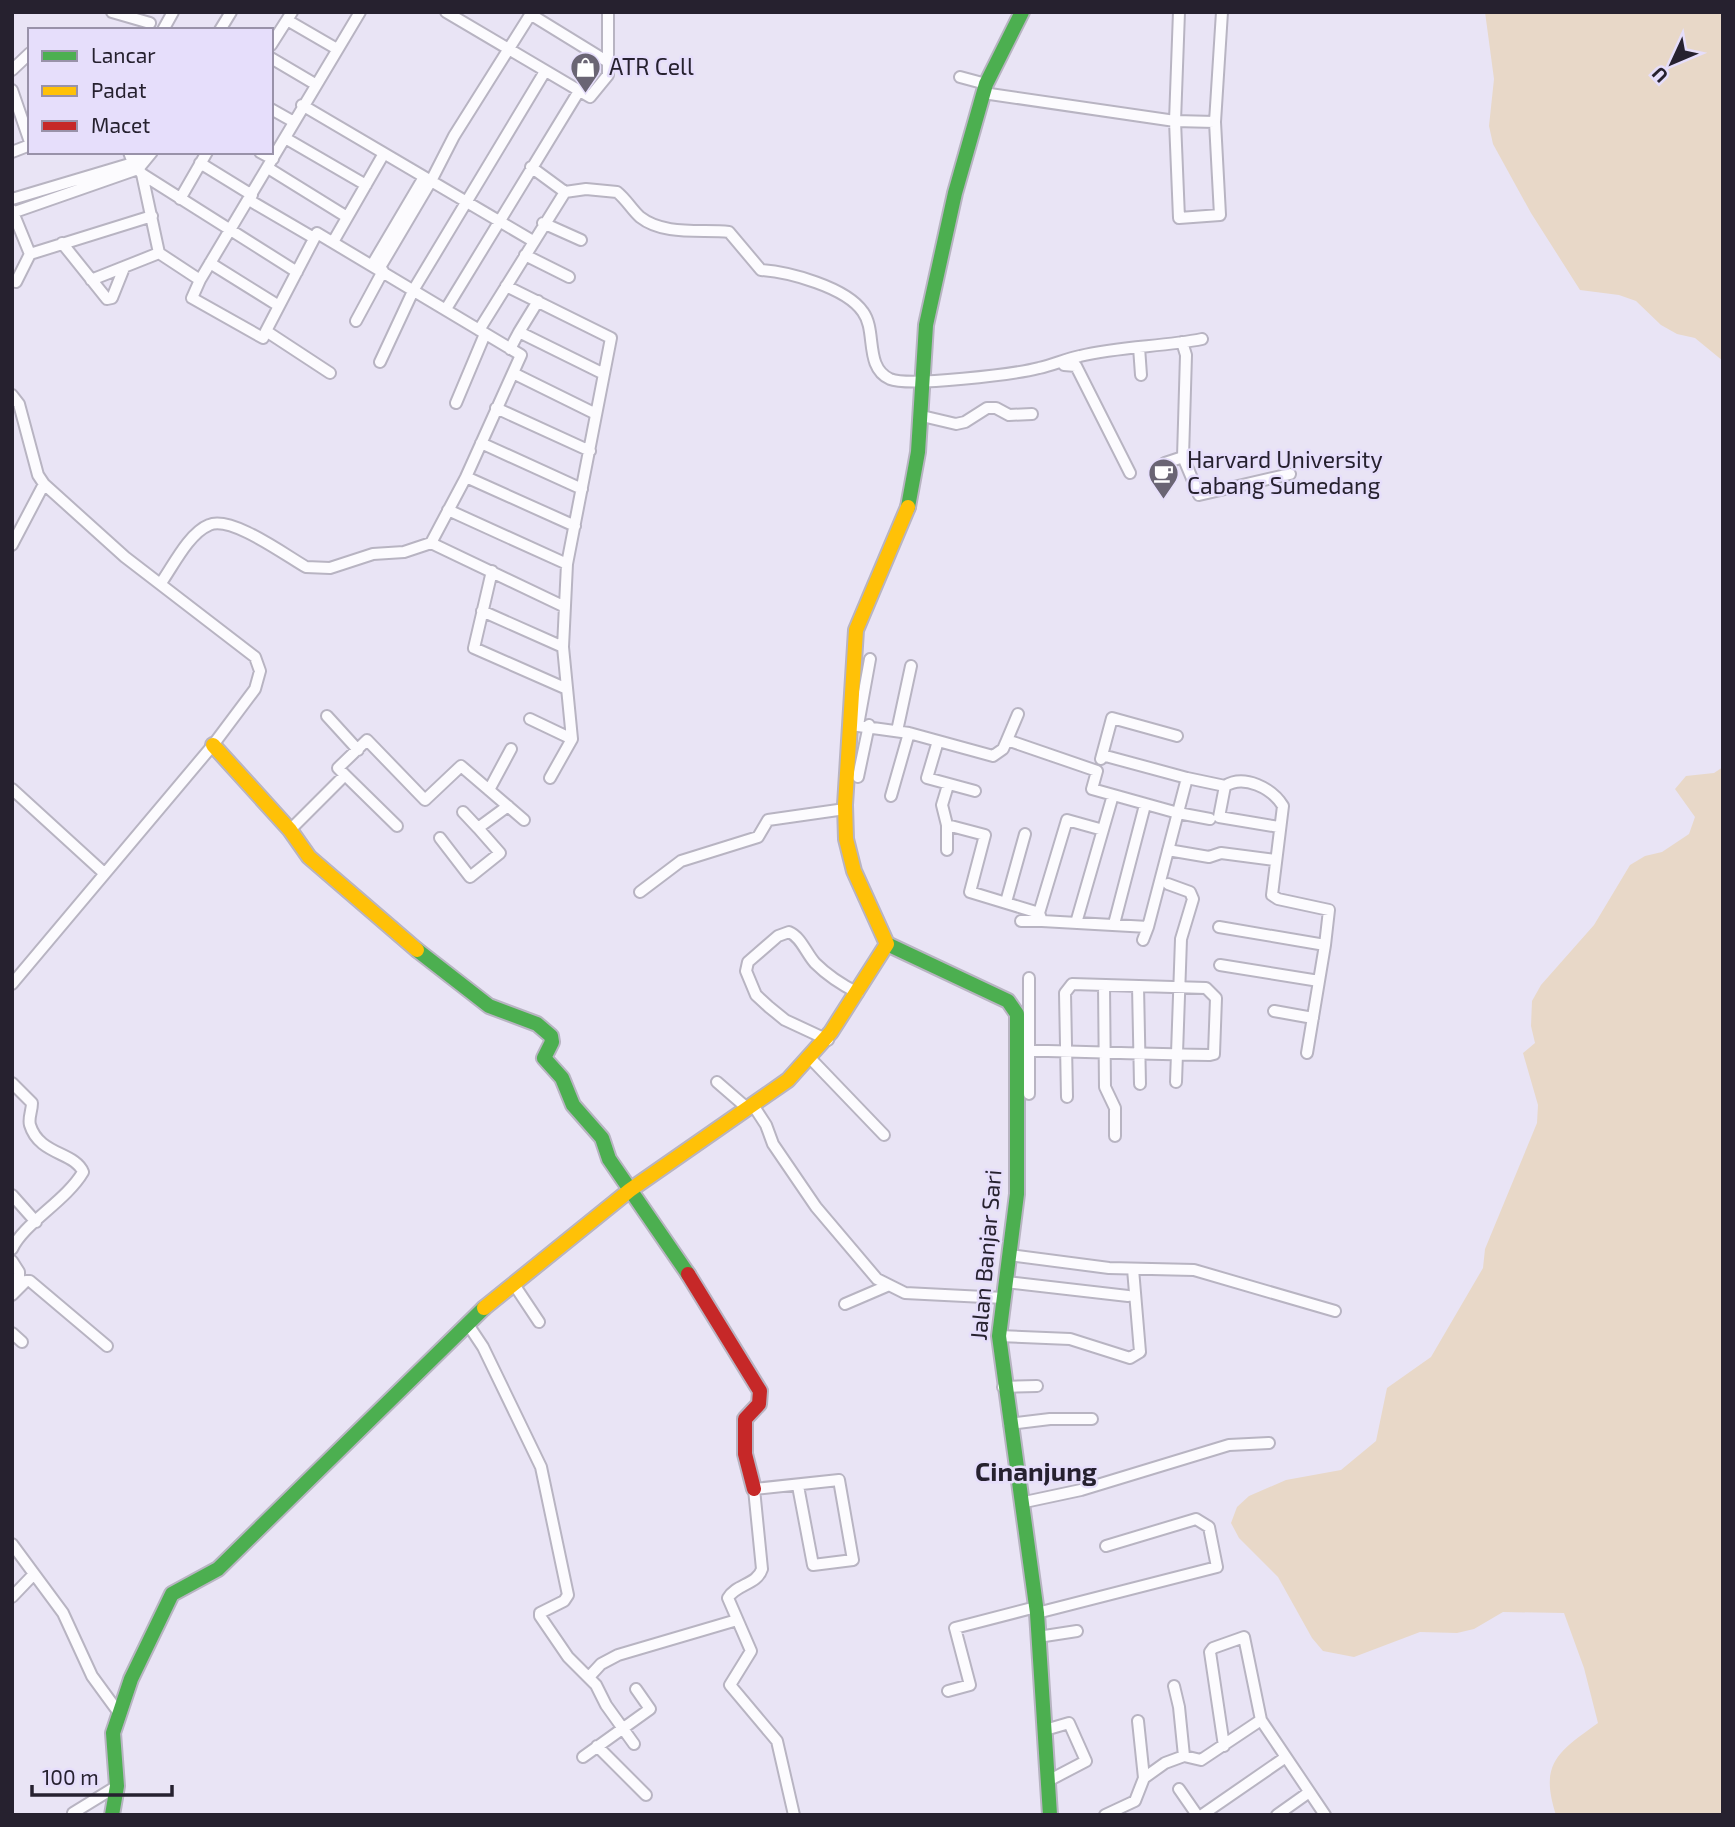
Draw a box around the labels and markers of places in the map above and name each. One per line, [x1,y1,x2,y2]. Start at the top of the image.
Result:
shop icon: ATR Cell [569,50,603,94]
place label: ATR Cell [609,52,694,80]
place label: Harvard University Cabang Sumedang [1187,445,1383,499]
cafe icon: Harvard University Cabang Sumedang [1147,456,1181,500]

